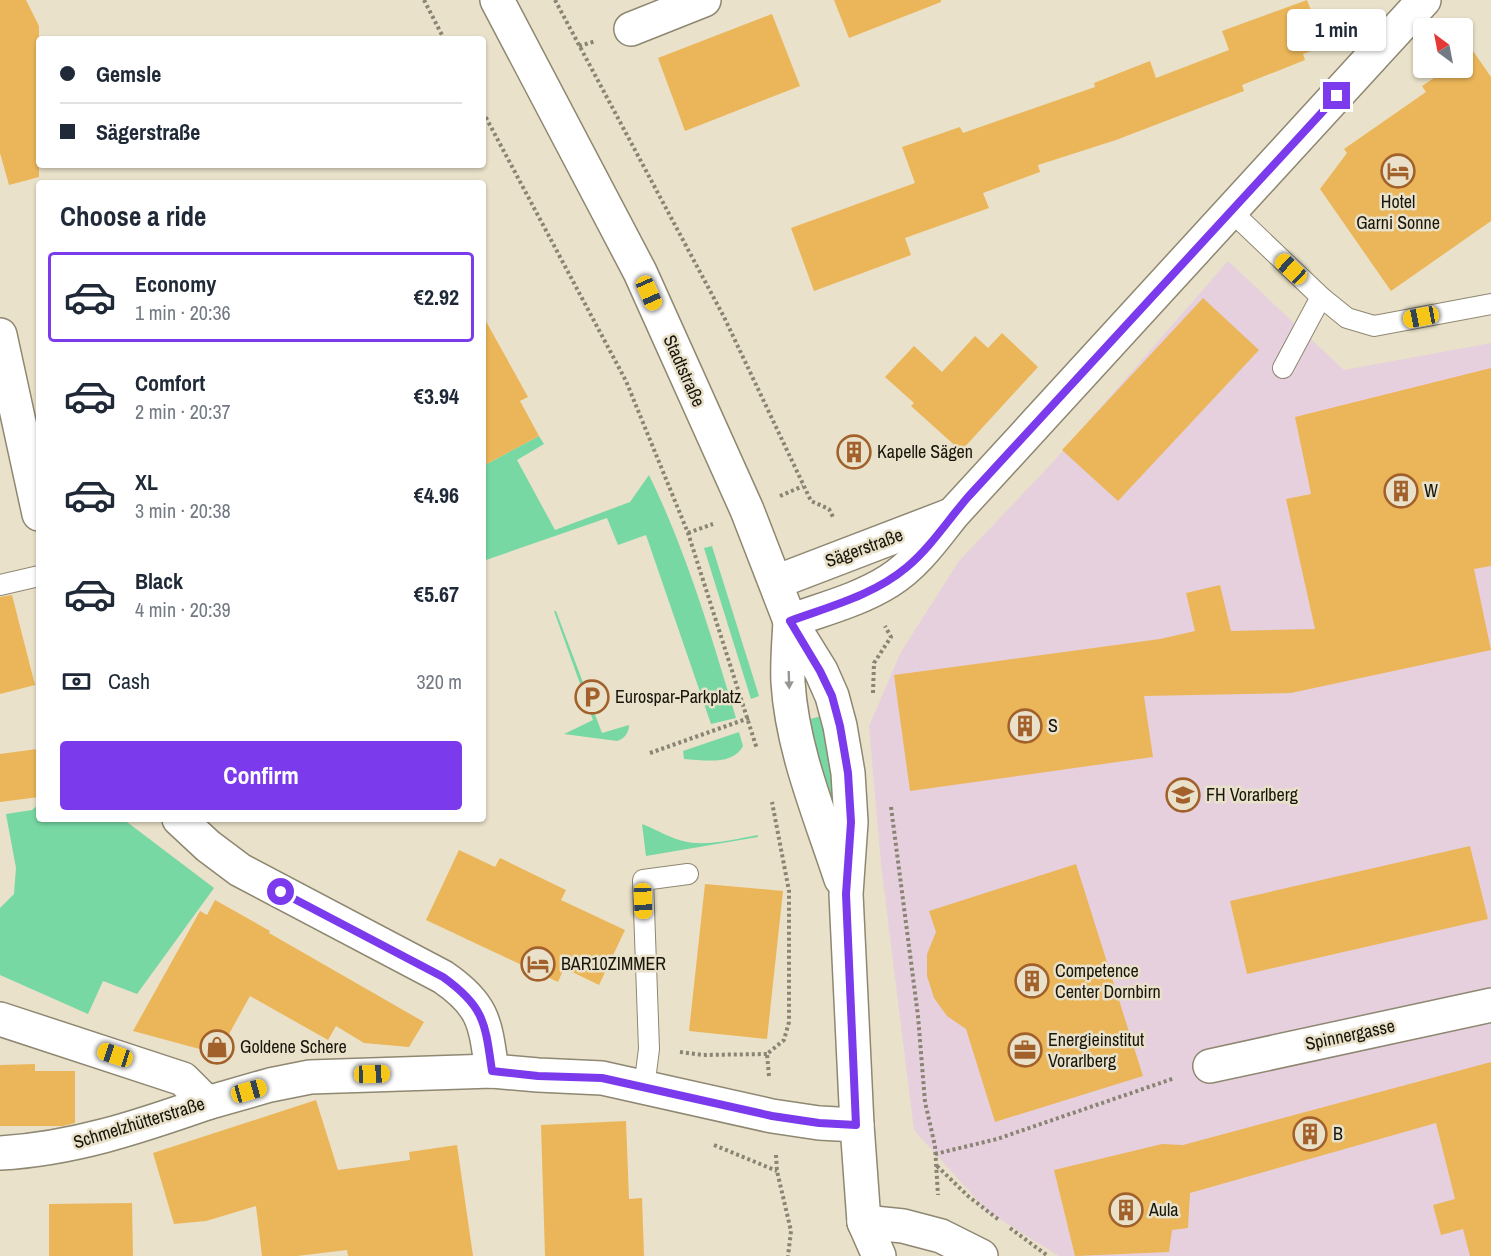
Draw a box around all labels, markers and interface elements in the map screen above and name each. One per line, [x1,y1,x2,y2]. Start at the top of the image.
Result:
callout: 1 min [1288,9,1386,51]
text: 1 min [1315,16,1358,43]
north arrow [1413,18,1473,78]
map controls [1413,18,1473,78]
text: Gemsle [96,59,161,89]
route end [1323,82,1350,109]
text: Sägerstraße [96,117,200,147]
hotel icon: Hotel Garni Sonne [1380,153,1416,189]
place label: Hotel Garni Sonne [1356,189,1440,235]
text: Choose a ride [60,198,206,234]
car [1272,250,1310,288]
text: Economy [135,269,216,299]
icon: car [63,270,117,324]
car [633,273,665,313]
text: €2.92 [414,282,459,312]
text: 1 min · 20:36 [135,299,231,326]
car [1402,305,1440,329]
street label: Stadtstraße [658,331,711,411]
text: Comfort [135,368,205,398]
icon: car [63,369,117,423]
text: €3.94 [414,381,459,411]
text: 2 min · 20:37 [135,398,231,425]
building icon: Kapelle Sägen [836,434,872,470]
place label: Kapelle Sägen [877,439,973,464]
text: XL [135,467,158,497]
icon: car [63,468,117,522]
building icon: W [1383,473,1419,509]
place label: W [1424,478,1438,503]
text: €4.96 [414,480,459,510]
text: 3 min · 20:38 [135,497,231,524]
street label: Sägerstraße [821,522,906,573]
text: Black [135,566,183,596]
icon: car [63,567,117,621]
text: €5.67 [414,579,459,609]
text: 4 min · 20:39 [135,596,231,623]
icon: cash [60,665,93,698]
text: Cash [108,666,150,696]
text: 320 m [416,668,462,695]
one-way arrow [784,670,793,689]
parking icon: Eurospar-Parkplatz [574,679,610,715]
place label: Eurospar-Parkplatz [615,684,741,709]
building icon: S [1007,708,1043,744]
place label: S [1048,713,1058,738]
button: Confirm [60,741,462,810]
school or university icon: FH Vorarlberg [1165,777,1201,813]
place label: FH Vorarlberg [1206,782,1299,807]
route start [267,878,294,905]
car [633,883,653,919]
hotel icon: BAR10ZIMMER [520,946,556,982]
place label: BAR10ZIMMER [561,951,666,976]
place label: Competence Center Dornbirn [1055,958,1161,1004]
building icon: Competence Center Dornbirn [1014,963,1050,999]
street label: Spinnergasse [1303,1013,1397,1056]
place label: Energieinstitut Vorarlberg [1048,1027,1144,1073]
shop icon: Goldene Schere [199,1029,235,1065]
office icon: Energieinstitut Vorarlberg [1007,1032,1043,1068]
place label: Goldene Schere [240,1034,347,1059]
car [95,1041,135,1069]
car [354,1064,390,1084]
car [229,1077,269,1105]
street label: Schmelzhütterstraße [70,1091,208,1154]
building icon: B [1292,1116,1328,1152]
place label: B [1333,1121,1343,1146]
building icon: Aula [1108,1192,1144,1228]
place label: Aula [1148,1197,1179,1222]

